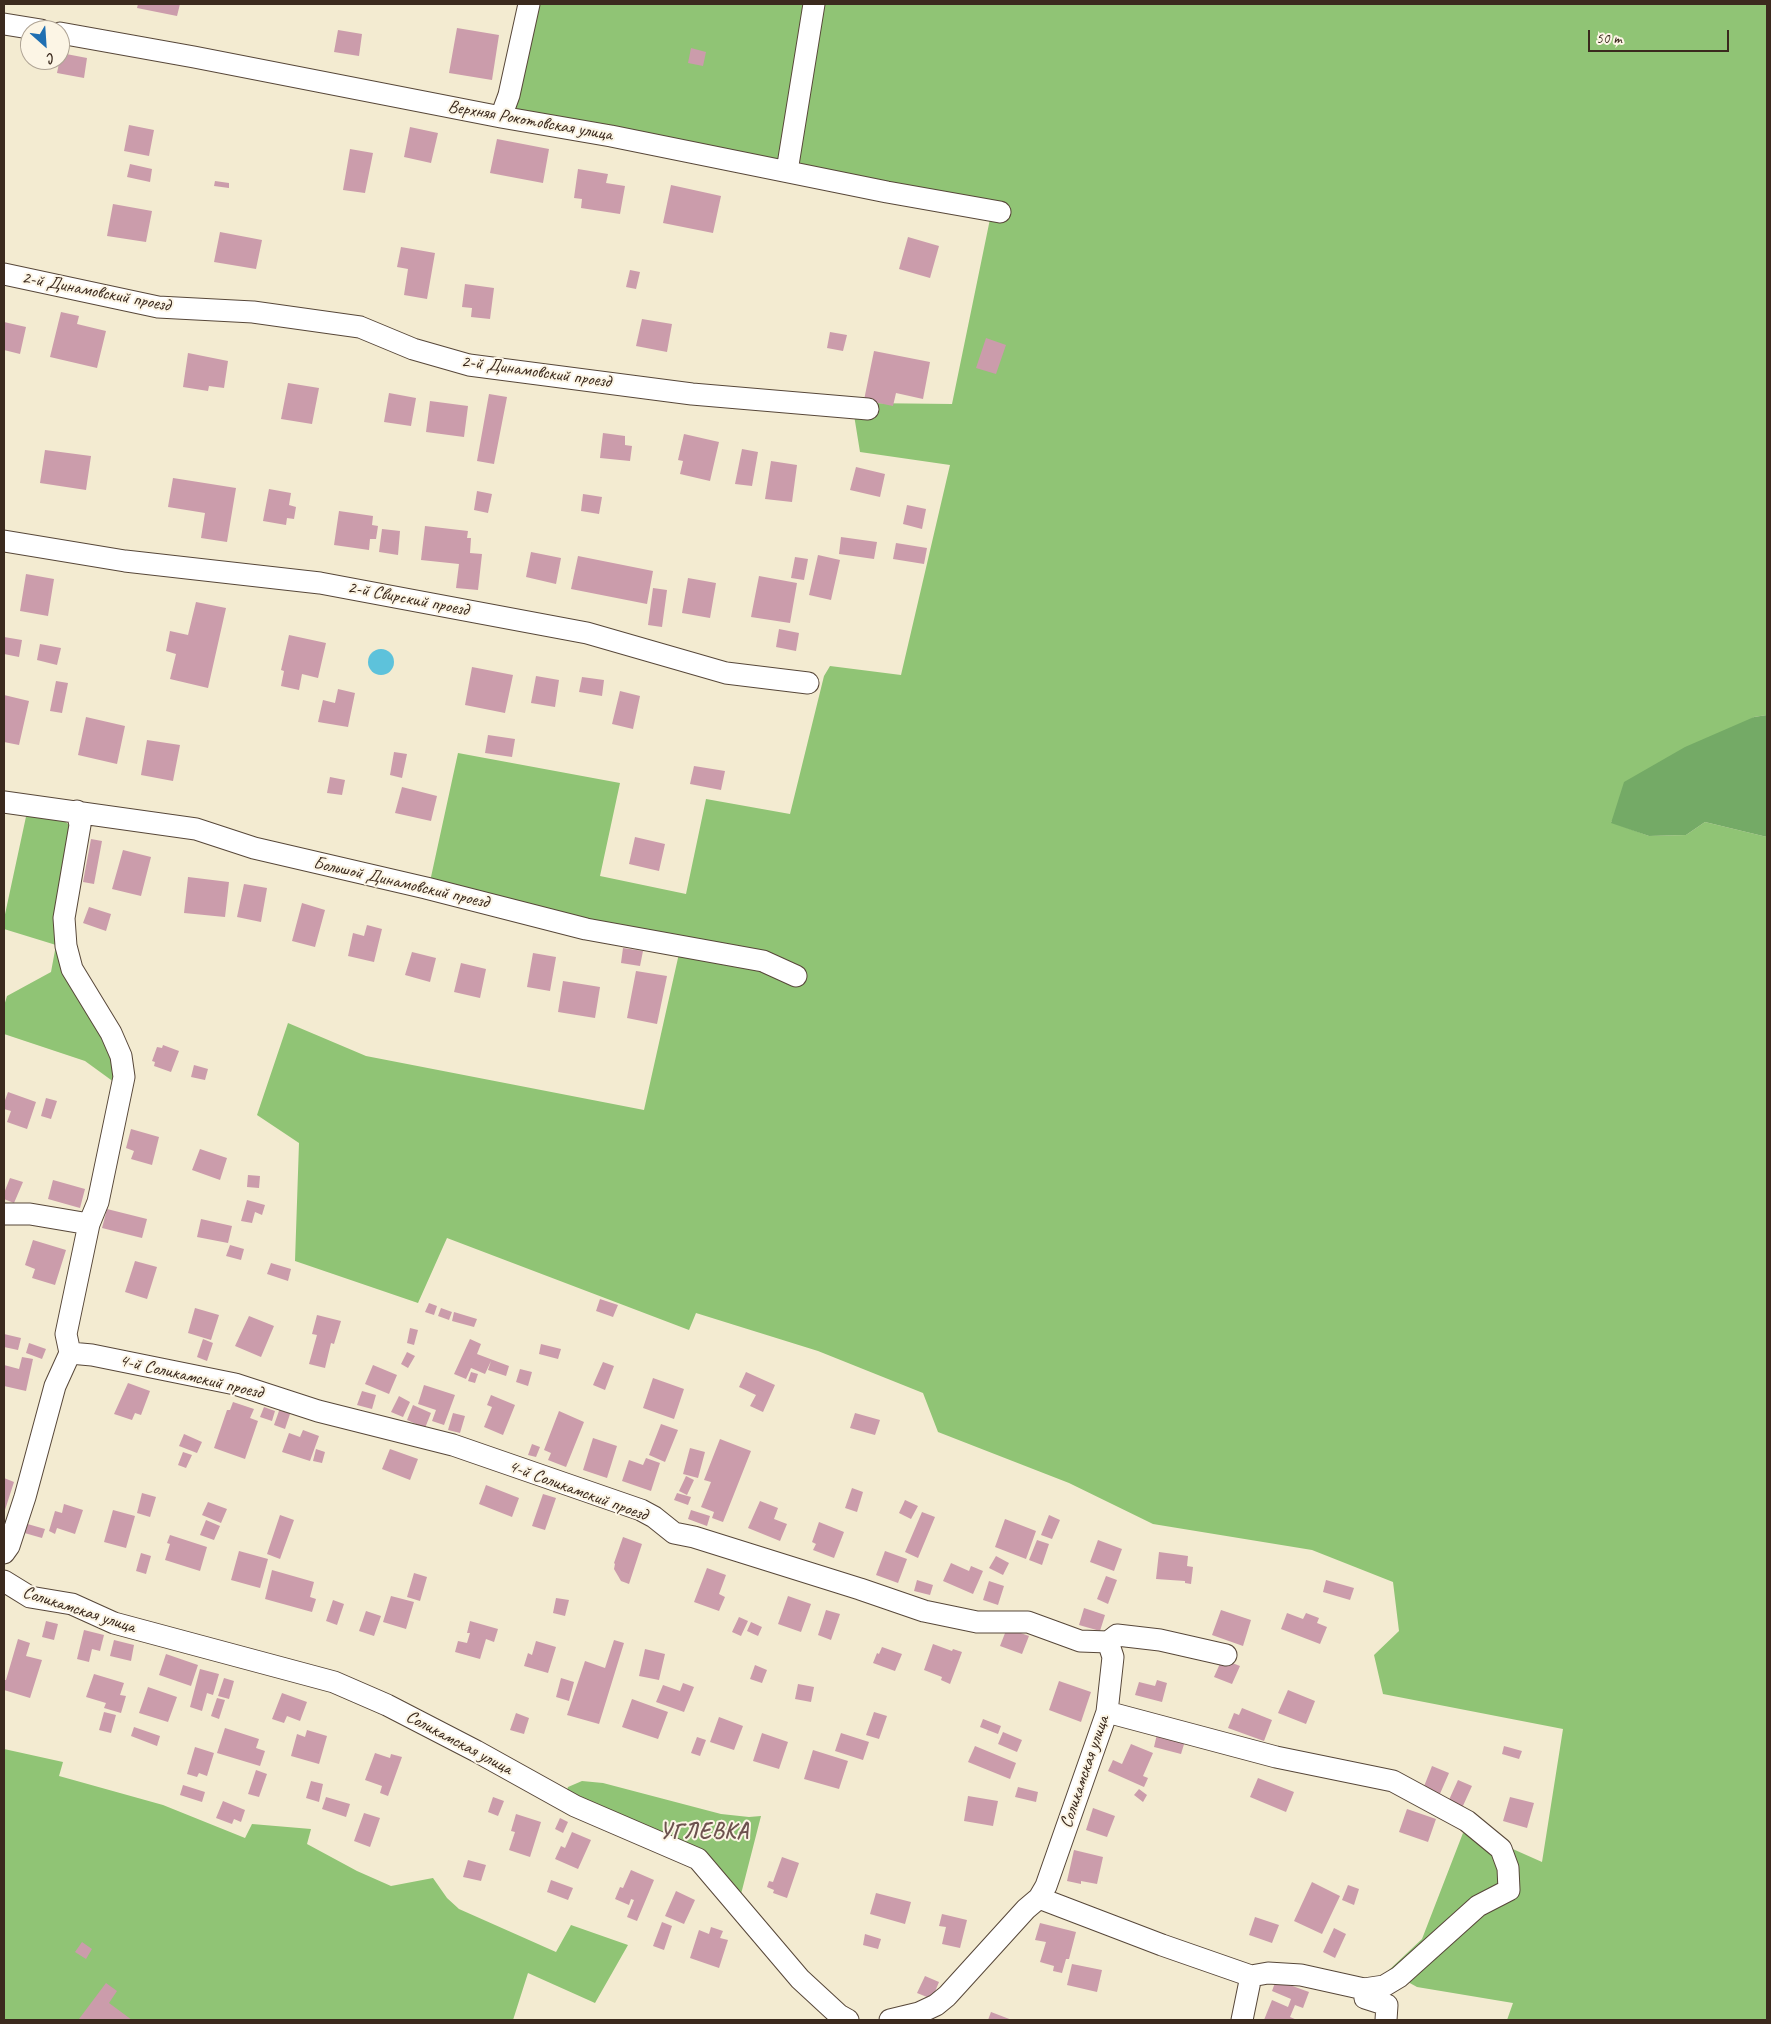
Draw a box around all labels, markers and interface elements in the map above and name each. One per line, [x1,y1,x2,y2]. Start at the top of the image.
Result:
north arrow [20,20,70,70]
scale bar [1591,20,1732,52]
text: 50 m [1596,29,1622,48]
text: С [45,49,58,67]
street label: Верхняя Рокотовская улица [446,96,614,146]
street label: 2-й Динамовский проезд [20,267,172,317]
street label: 2-й Динамовский проезд [460,351,612,393]
street label: 2-й Свирский проезд [346,577,470,621]
street label: Большой Динамовский проезд [311,852,491,914]
street label: 4-й Соликамский проезд [117,1350,265,1404]
street label: 4-й Соликамский проезд [505,1456,651,1526]
street label: Соликамская улица [20,1582,138,1638]
street label: Соликамская улица [402,1706,516,1780]
street label: Соликамская улица [1056,1713,1114,1831]
district label: УГЛЕВКА [657,1819,751,1845]

